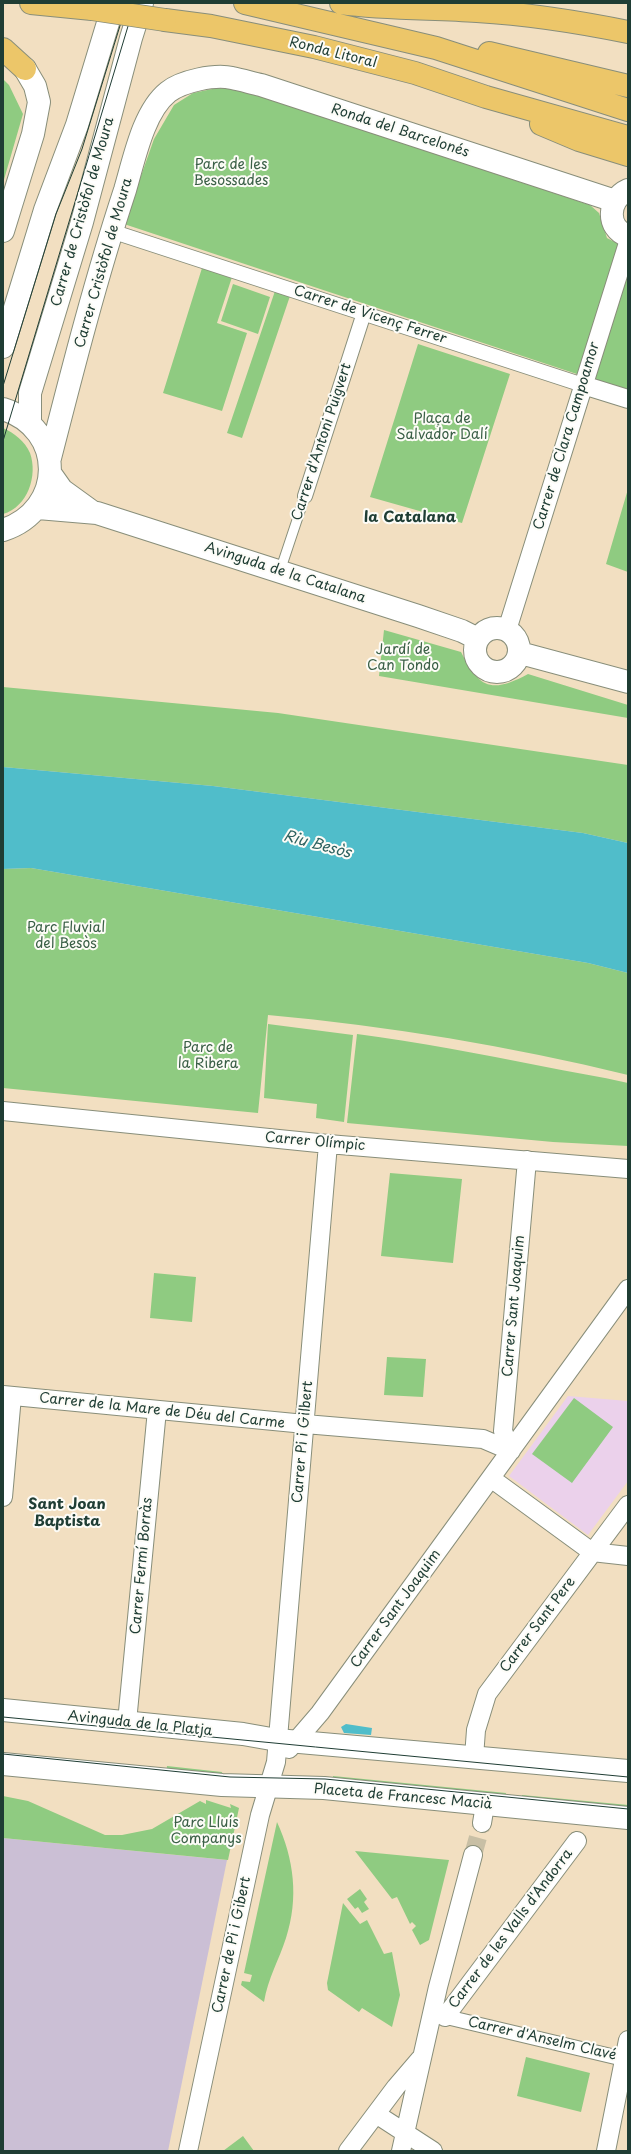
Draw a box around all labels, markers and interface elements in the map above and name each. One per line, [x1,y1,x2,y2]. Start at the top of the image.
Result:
street label: Ronda Litoral [288,34,378,72]
street label: Ronda del Barcelonés [329,101,471,161]
street label: Carrer de Cristòfol de Moura [48,115,118,309]
park label: Parc de les Besossades [194,157,268,190]
street label: Carrer Cristòfol de Moura [72,176,136,350]
street label: Carrer de Vicenç Ferrer [291,282,449,348]
street label: Carrer de Clara Campoamor [530,340,604,532]
street label: Carrer d'Antoni Puigvert [289,361,355,523]
park label: Plaça de Salvador Dalí [396,411,488,444]
district label: la Catalana [364,509,456,527]
street label: Avinguda de la Catalana [202,539,368,607]
park label: Jardí de Can Tondo [367,642,439,674]
water label: Riu Besòs [281,827,353,863]
park label: Parc Fluvial del Besòs [27,920,105,952]
park label: Parc de la Ribera [178,1040,238,1072]
street label: Carrer Olímpic [264,1129,366,1155]
street label: Carrer Sant Joaquim [499,1234,529,1378]
street label: Carrer Pi i Gilbert [289,1380,317,1504]
street label: Carrer de la Mare de Déu del Carme [38,1390,286,1432]
district label: Sant Joan Baptista [28,1496,106,1531]
street label: Carrer Fermí Borràs [128,1497,156,1635]
street label: Carrer Sant Joaquim [347,1547,445,1671]
street label: Carrer Sant Pere [497,1574,579,1676]
street label: Avinguda de la Platja [67,1708,213,1740]
street label: Placeta de Francesc Macià [313,1781,493,1813]
park label: Parc Lluís Companys [170,1815,242,1848]
street label: Carrer de les Valls d'Andorra [446,1846,576,2012]
street label: Carrer de Pi i Gibert [209,1875,255,2015]
street label: Carrer d'Anselm Clavé [466,2014,618,2064]

